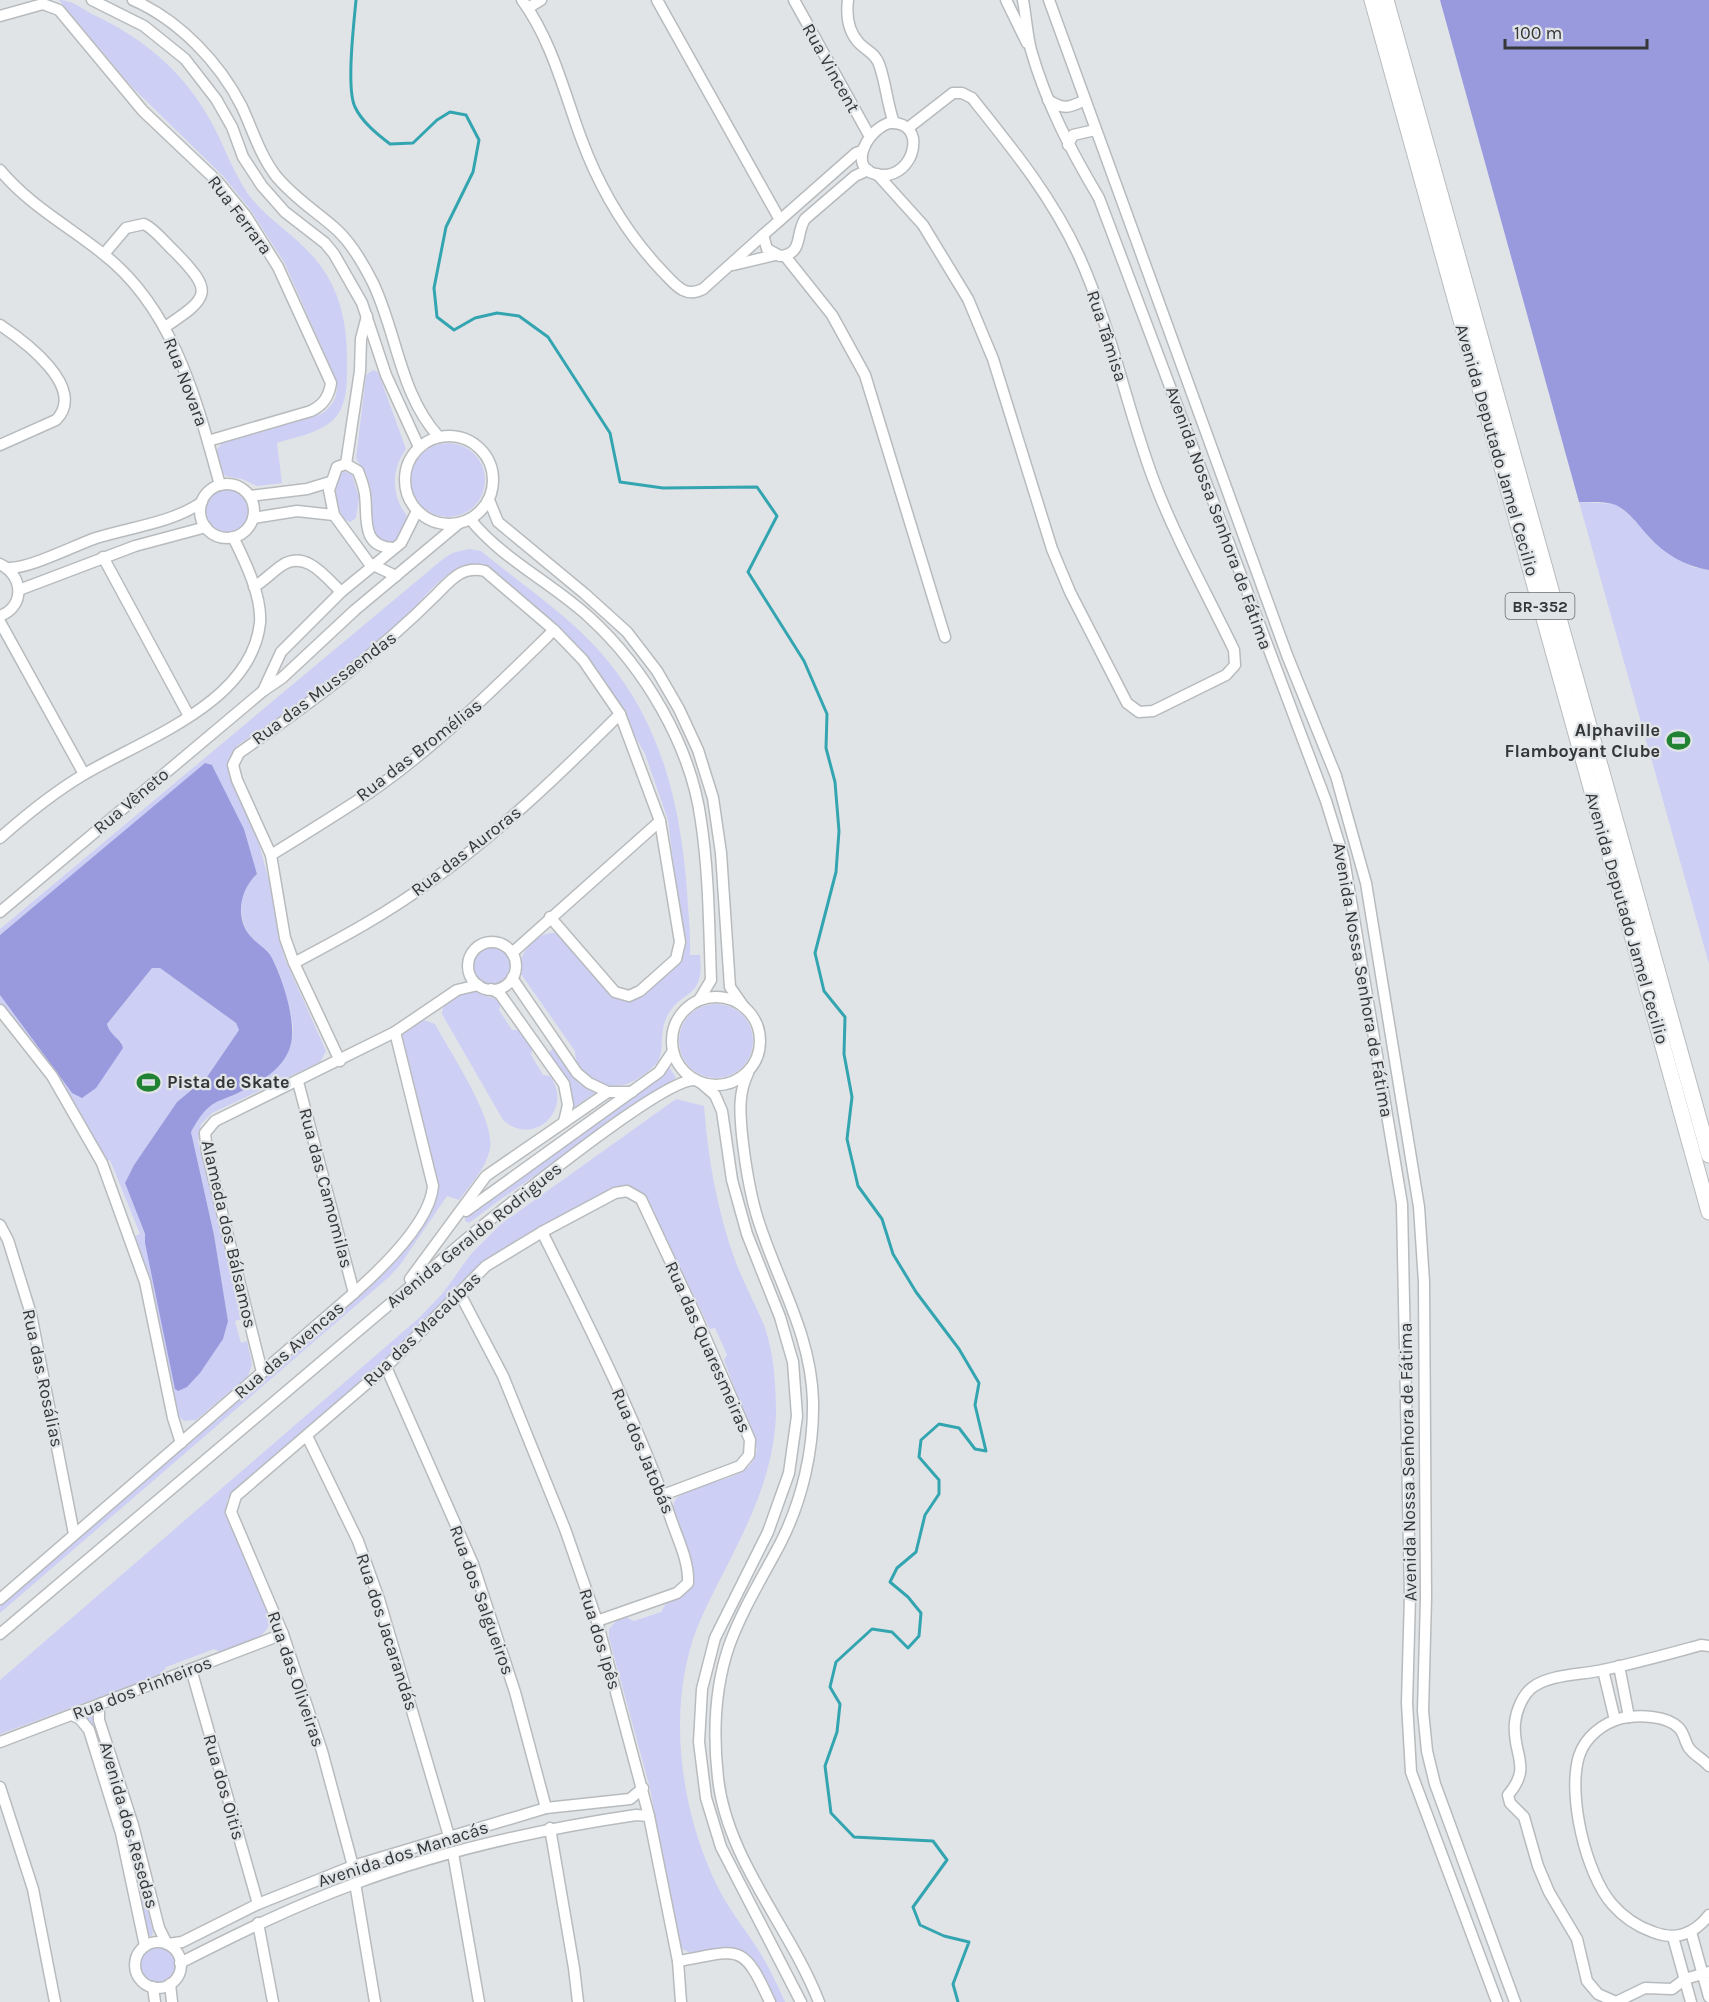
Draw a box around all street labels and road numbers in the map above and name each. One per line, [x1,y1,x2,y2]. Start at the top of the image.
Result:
street label: Rua Vincent [797,20,865,117]
street label: Rua Ferrara [203,171,277,259]
street label: Rua Tâmisa [1082,287,1132,385]
street label: Avenida Deputado Jamel Cecilio [1450,322,1544,578]
street label: Rua Novara [159,334,213,430]
street label: Avenida Nossa Senhora de Fátima [1161,383,1277,653]
road number: BR-352 [1506,593,1574,619]
street label: Rua das Mussaendas [247,626,401,750]
street label: Rua das Bromélias [352,694,486,806]
street label: Rua Vêneto [89,763,173,839]
street label: Avenida Deputado Jamel Cecilio [1580,790,1674,1046]
street label: Rua das Auroras [406,801,526,901]
street label: Avenida Nossa Senhora de Fátima [1328,841,1398,1119]
street label: Rua das Camomilas [294,1106,358,1270]
street label: Alameda dos Bálsamos [197,1138,261,1330]
street label: Avenida Geraldo Rodrigues [382,1157,566,1313]
street label: Rua das Quaresmeiras [660,1258,756,1436]
street label: Rua das Macaúbas [358,1267,486,1391]
street label: Rua das Avencas [230,1296,348,1404]
street label: Rua das Rosálias [18,1307,68,1449]
street label: Avenida Nossa Senhora de Fátima [1395,1322,1421,1602]
street label: Rua dos Jatobás [607,1385,679,1517]
street label: Rua dos Salgueiros [445,1522,519,1678]
street label: Rua dos Jacarandás [351,1551,423,1713]
street label: Rua dos Ipês [574,1586,626,1692]
street label: Rua das Oliveiras [262,1608,330,1750]
street label: Rua dos Pinheiros [69,1651,215,1725]
street label: Rua dos Oitis [198,1732,250,1842]
street label: Avenida dos Resedas [95,1739,163,1911]
street label: Avenida dos Manacás [315,1816,491,1892]

